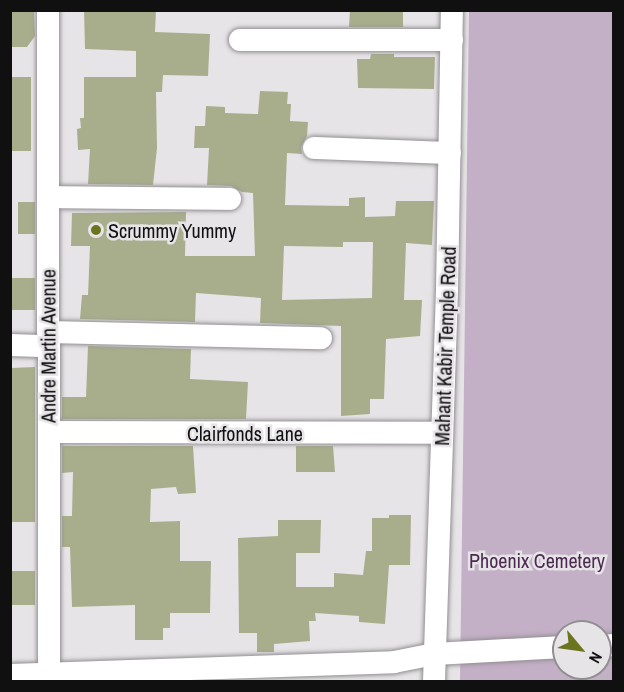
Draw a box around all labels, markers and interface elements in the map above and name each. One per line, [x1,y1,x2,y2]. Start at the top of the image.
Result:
place label: Scrummy Yummy [108,218,236,242]
marker: Scrummy Yummy [89,223,103,237]
street label: Mahant Kabir Temple Road [430,246,460,446]
street label: Andre Martin Avenue [36,269,60,423]
street label: Clairfonds Lane [187,421,303,445]
park label: Phoenix Cemetery [469,548,605,572]
north arrow [552,620,612,680]
text: N [584,648,608,667]

